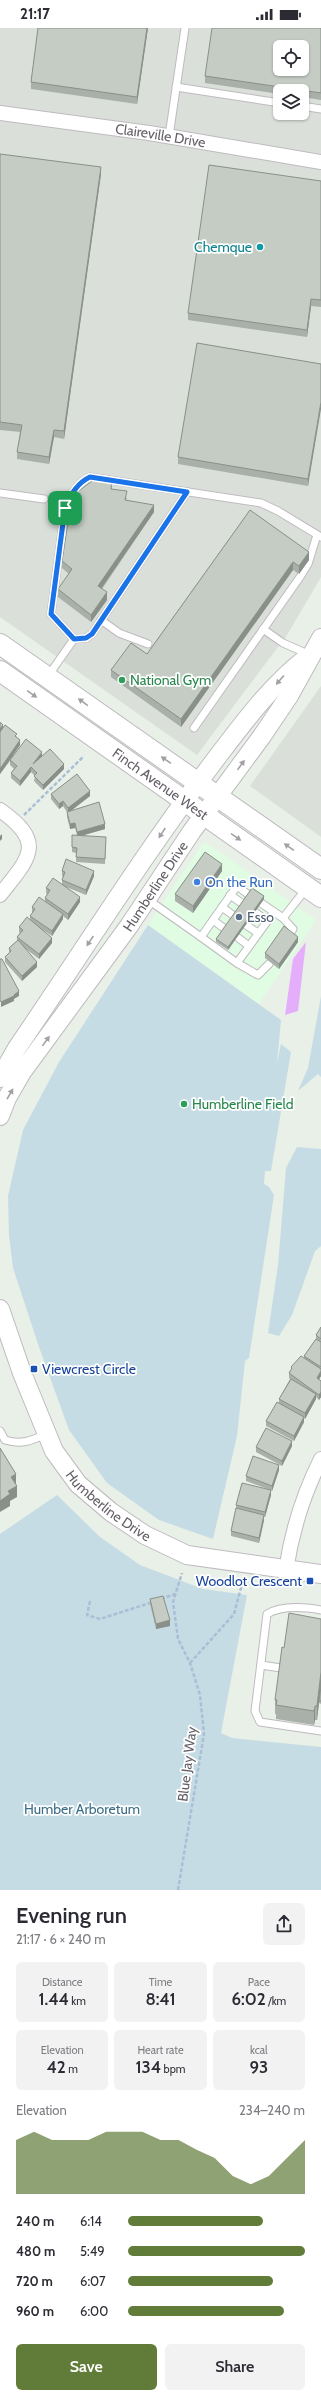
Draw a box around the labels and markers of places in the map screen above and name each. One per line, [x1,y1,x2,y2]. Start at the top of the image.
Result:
place label: Chemque [194,238,252,256]
marker: Chemque [255,242,265,252]
pin [48,491,82,525]
place label: National Gym [130,671,211,689]
marker: National Gym [117,675,127,685]
place label: On the Run [205,873,273,891]
marker: On the Run [192,877,202,887]
place label: Esso [247,908,274,926]
marker: Esso [234,912,244,922]
place label: Humberline Field [192,1095,294,1113]
marker: Humberline Field [179,1099,189,1109]
place label: Viewcrest Circle [42,1360,136,1378]
marker: Viewcrest Circle [29,1364,39,1374]
place label: Woodlot Crescent [196,1572,302,1590]
marker: Woodlot Crescent [305,1576,315,1586]

